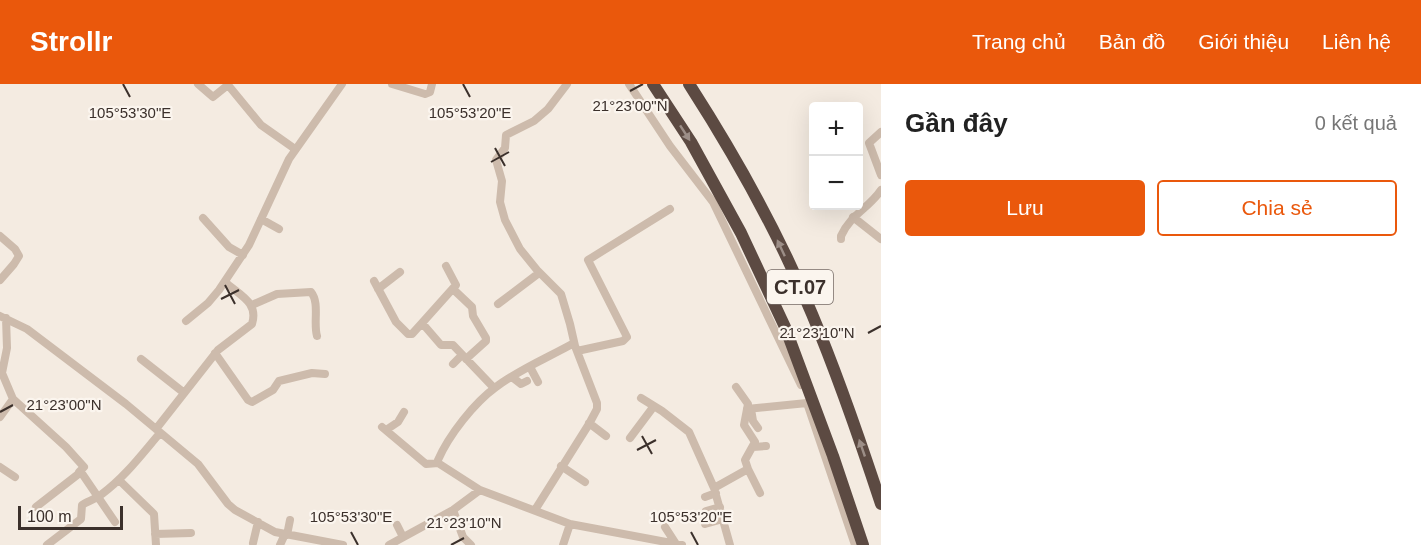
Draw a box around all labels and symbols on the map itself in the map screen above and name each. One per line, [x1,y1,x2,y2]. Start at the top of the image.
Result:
text: 21°23'00"N [592,97,668,114]
text: 105°53'30"E [89,104,171,121]
text: 105°53'20"E [429,104,511,121]
one-way arrow [679,125,690,141]
one-way arrow [777,240,786,257]
road number: CT.07 [767,270,833,304]
text: 21°23'10"N [779,324,855,341]
text: 21°23'00"N [26,396,102,413]
one-way arrow [857,439,867,457]
scale bar [18,503,123,530]
text: 105°53'30"E [310,508,392,525]
text: 105°53'20"E [650,508,732,525]
text: 21°23'10"N [426,514,502,531]

